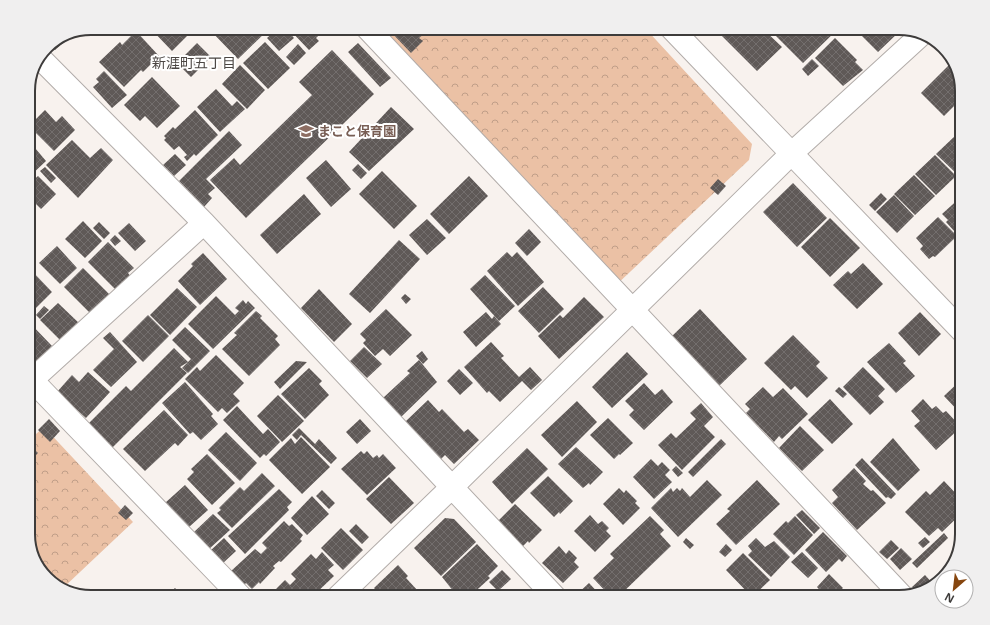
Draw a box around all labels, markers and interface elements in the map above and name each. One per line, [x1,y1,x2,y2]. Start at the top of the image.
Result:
district label: 新涯町五丁目 [152,53,236,72]
school or university icon: まこと保育園 [297,122,315,140]
place label: まこと保育園 [318,122,396,140]
north arrow [934,569,974,609]
text: N [942,590,957,607]

